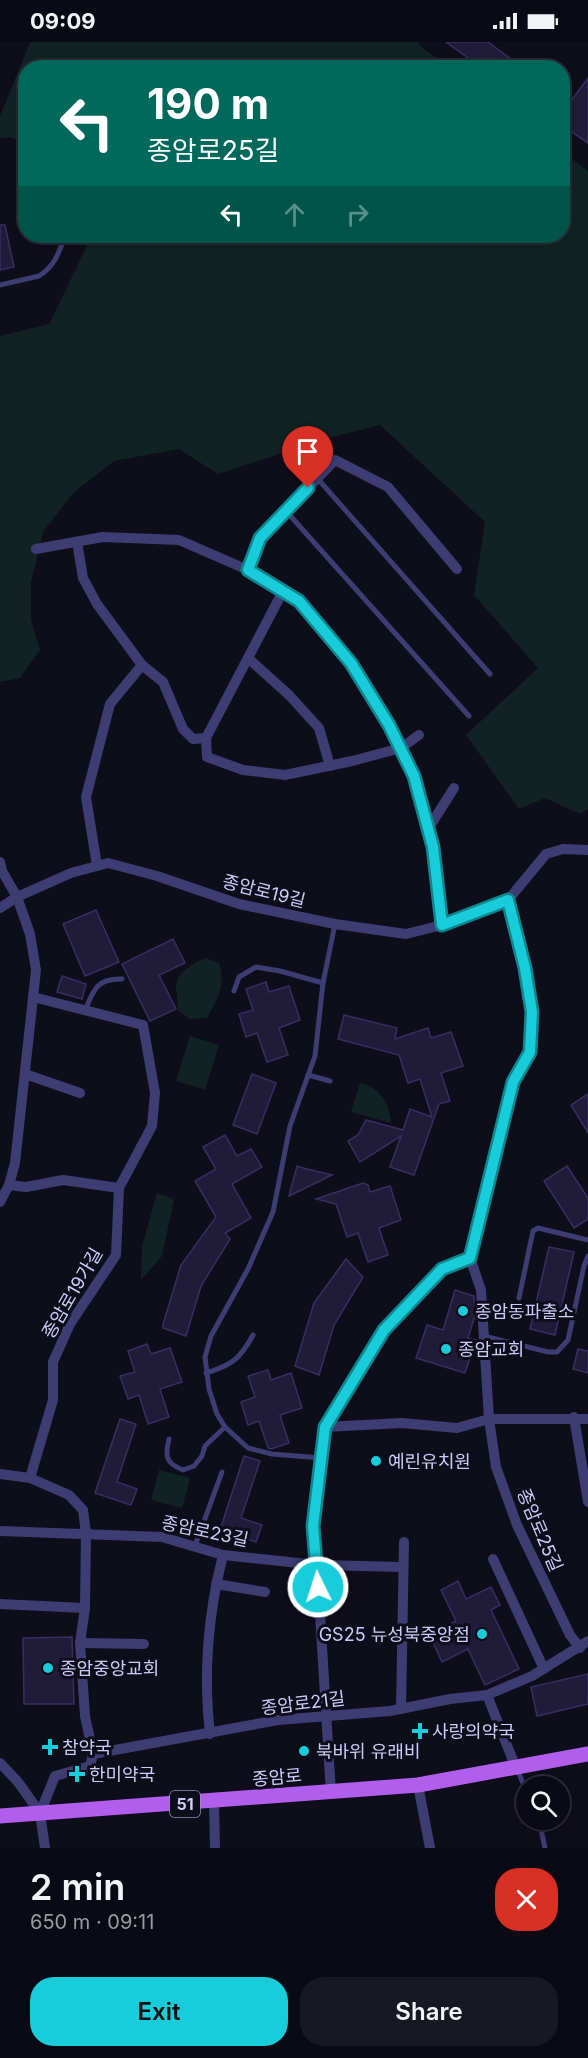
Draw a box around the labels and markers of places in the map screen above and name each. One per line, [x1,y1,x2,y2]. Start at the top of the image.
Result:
pin [282,426,333,488]
place label: 종암동파출소 [475,1301,574,1322]
marker: 종암동파출소 [456,1304,470,1318]
place label: 종암교회 [458,1339,524,1360]
marker: 종암교회 [439,1342,453,1356]
place label: 예린유치원 [388,1451,471,1472]
marker: 예린유치원 [369,1454,383,1468]
place label: GS25 뉴성북중앙점 [319,1624,470,1645]
marker: GS25 뉴성북중앙점 [475,1627,489,1641]
place label: 종암중앙교회 [60,1658,159,1679]
marker: 종암중앙교회 [41,1661,55,1675]
place label: 사랑의약국 [432,1721,515,1742]
marker: 사랑의약국 [413,1724,427,1738]
place label: 참약국 [62,1737,112,1758]
marker: 참약국 [43,1740,57,1754]
place label: 북바위 유래비 [316,1741,420,1762]
marker: 북바위 유래비 [297,1744,311,1758]
place label: 한미약국 [89,1764,155,1785]
marker: 한미약국 [70,1767,84,1781]

